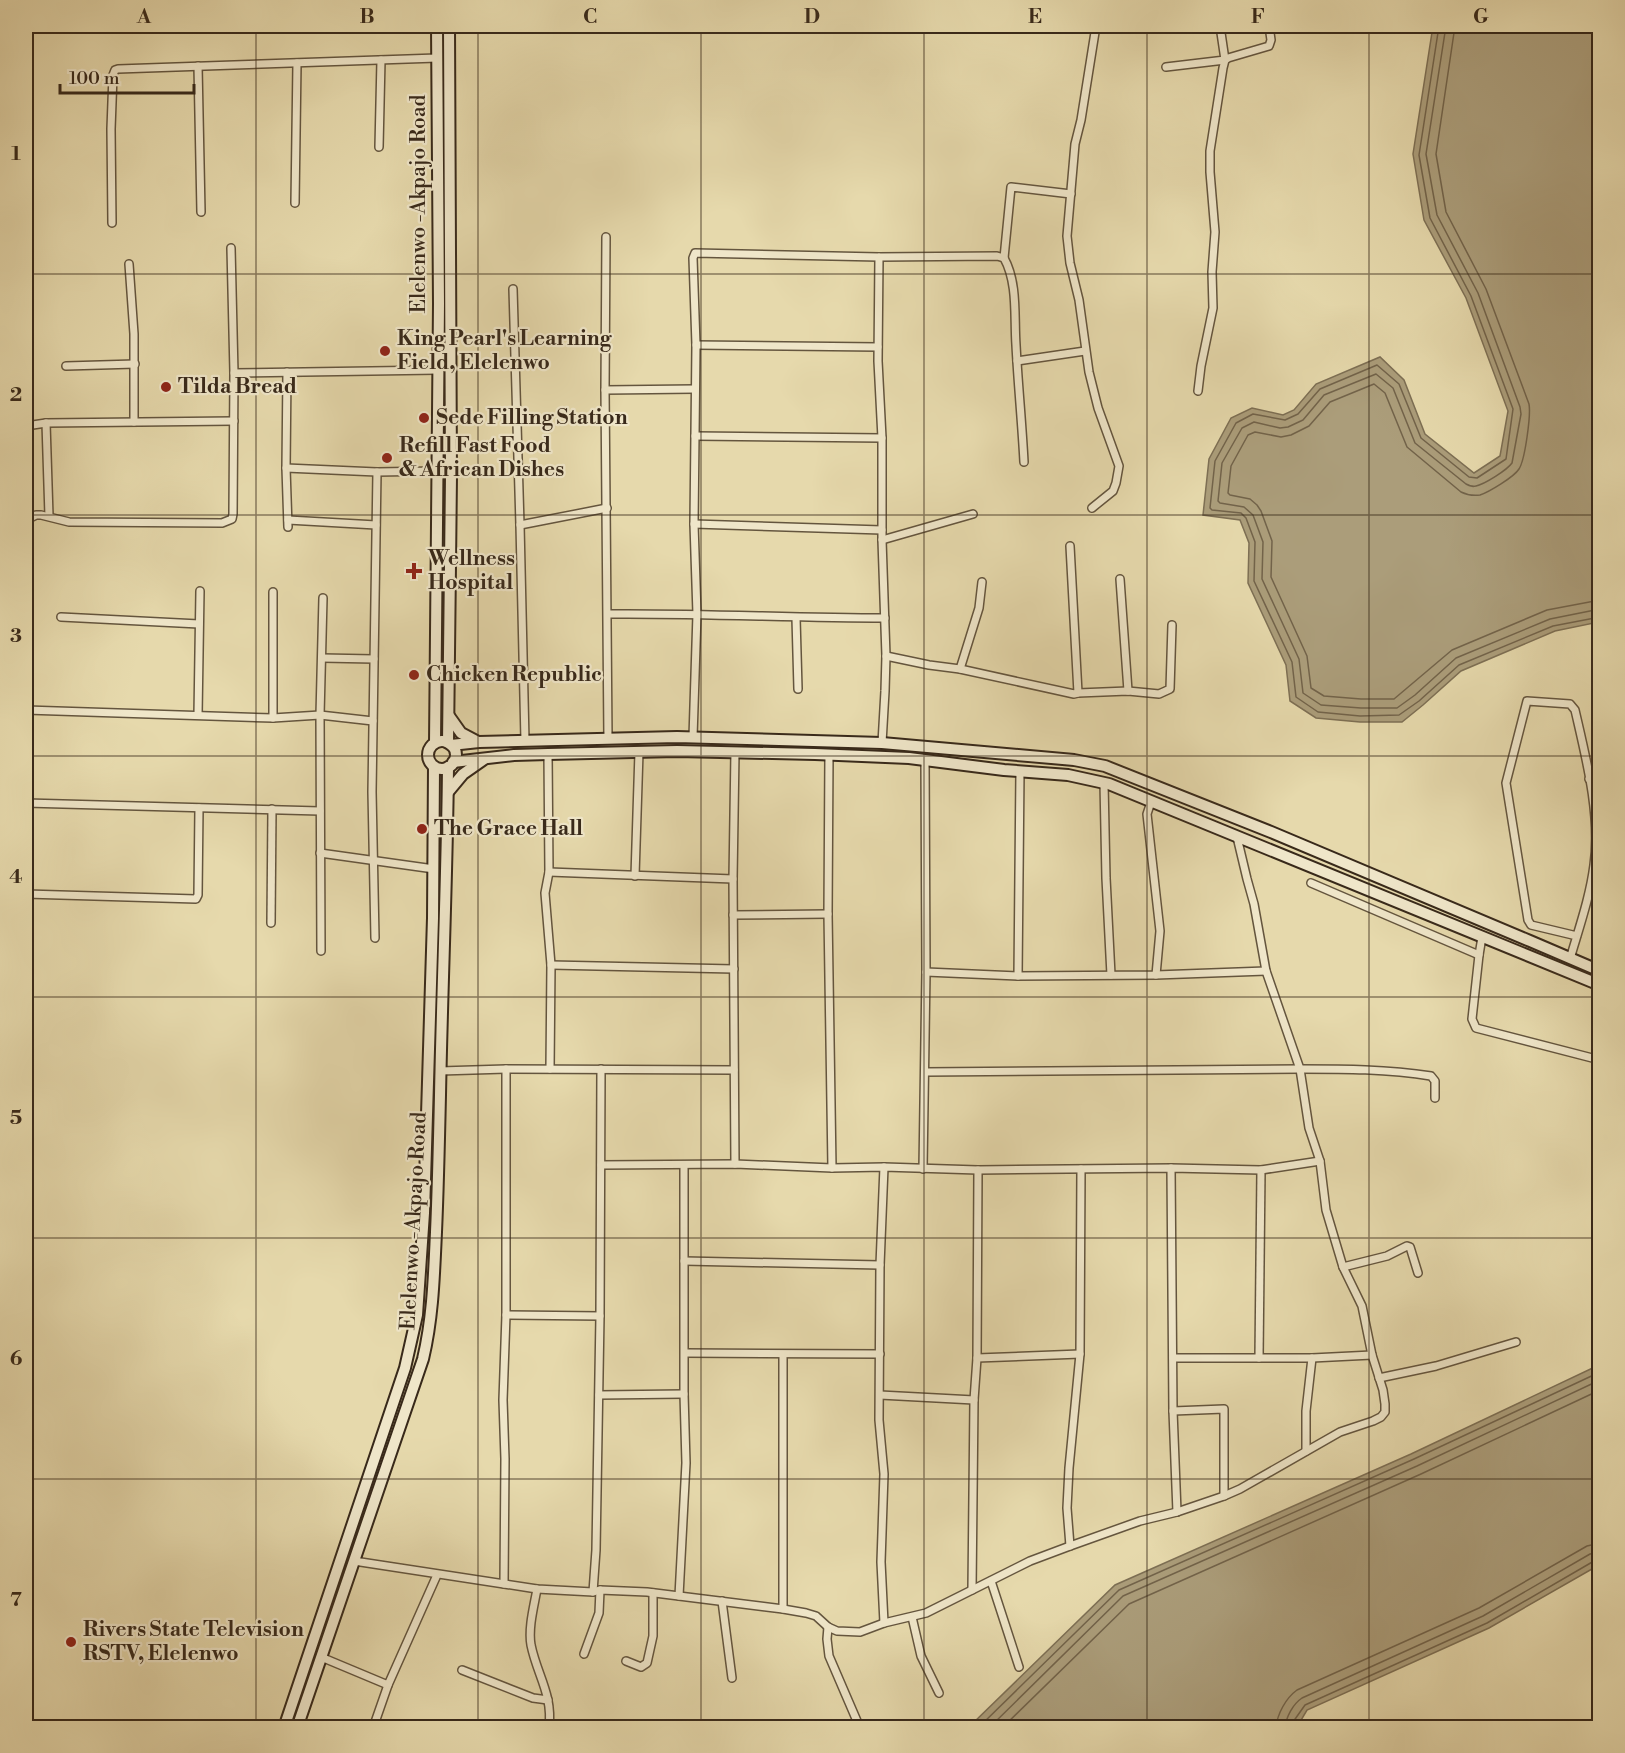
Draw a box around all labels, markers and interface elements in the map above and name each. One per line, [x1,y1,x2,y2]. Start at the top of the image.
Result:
text: A [136,5,152,30]
text: B [359,5,375,30]
text: C [583,5,597,30]
text: D [804,5,820,30]
text: E [1028,5,1042,30]
text: F [1251,5,1265,30]
text: G [1473,5,1489,30]
scale bar [60,57,194,95]
text: 100 m [69,67,120,90]
street label: Elelenwo -Akpajo Road [406,94,432,313]
text: 1 [11,142,21,167]
place label: King Pearl's Learning Field, Elelenwo [397,326,613,376]
marker: King Pearl's Learning Field, Elelenwo [378,344,392,358]
place label: Tilda Bread [178,374,297,400]
marker: Tilda Bread [159,380,173,394]
text: 2 [10,383,22,408]
place label: Sede Filling Station [436,405,628,431]
marker: Sede Filling Station [417,411,431,425]
place label: Refill Fast Food & African Dishes [399,433,564,483]
marker: Refill Fast Food & African Dishes [380,451,394,465]
place label: Wellness Hospital [427,546,515,596]
marker: Wellness Hospital [405,562,423,580]
text: 3 [10,624,22,649]
place label: Chicken Republic [426,662,602,688]
marker: Chicken Republic [407,668,421,682]
place label: The Grace Hall [434,816,583,842]
marker: The Grace Hall [415,822,429,836]
text: 4 [9,865,23,890]
text: 5 [10,1106,22,1131]
street label: Elelenwo -Akpajo Road [395,1111,433,1331]
text: 6 [10,1347,23,1372]
text: 7 [10,1588,22,1613]
place label: Rivers State Television RSTV, Elelenwo [83,1617,304,1667]
marker: Rivers State Television RSTV, Elelenwo [64,1635,78,1649]

